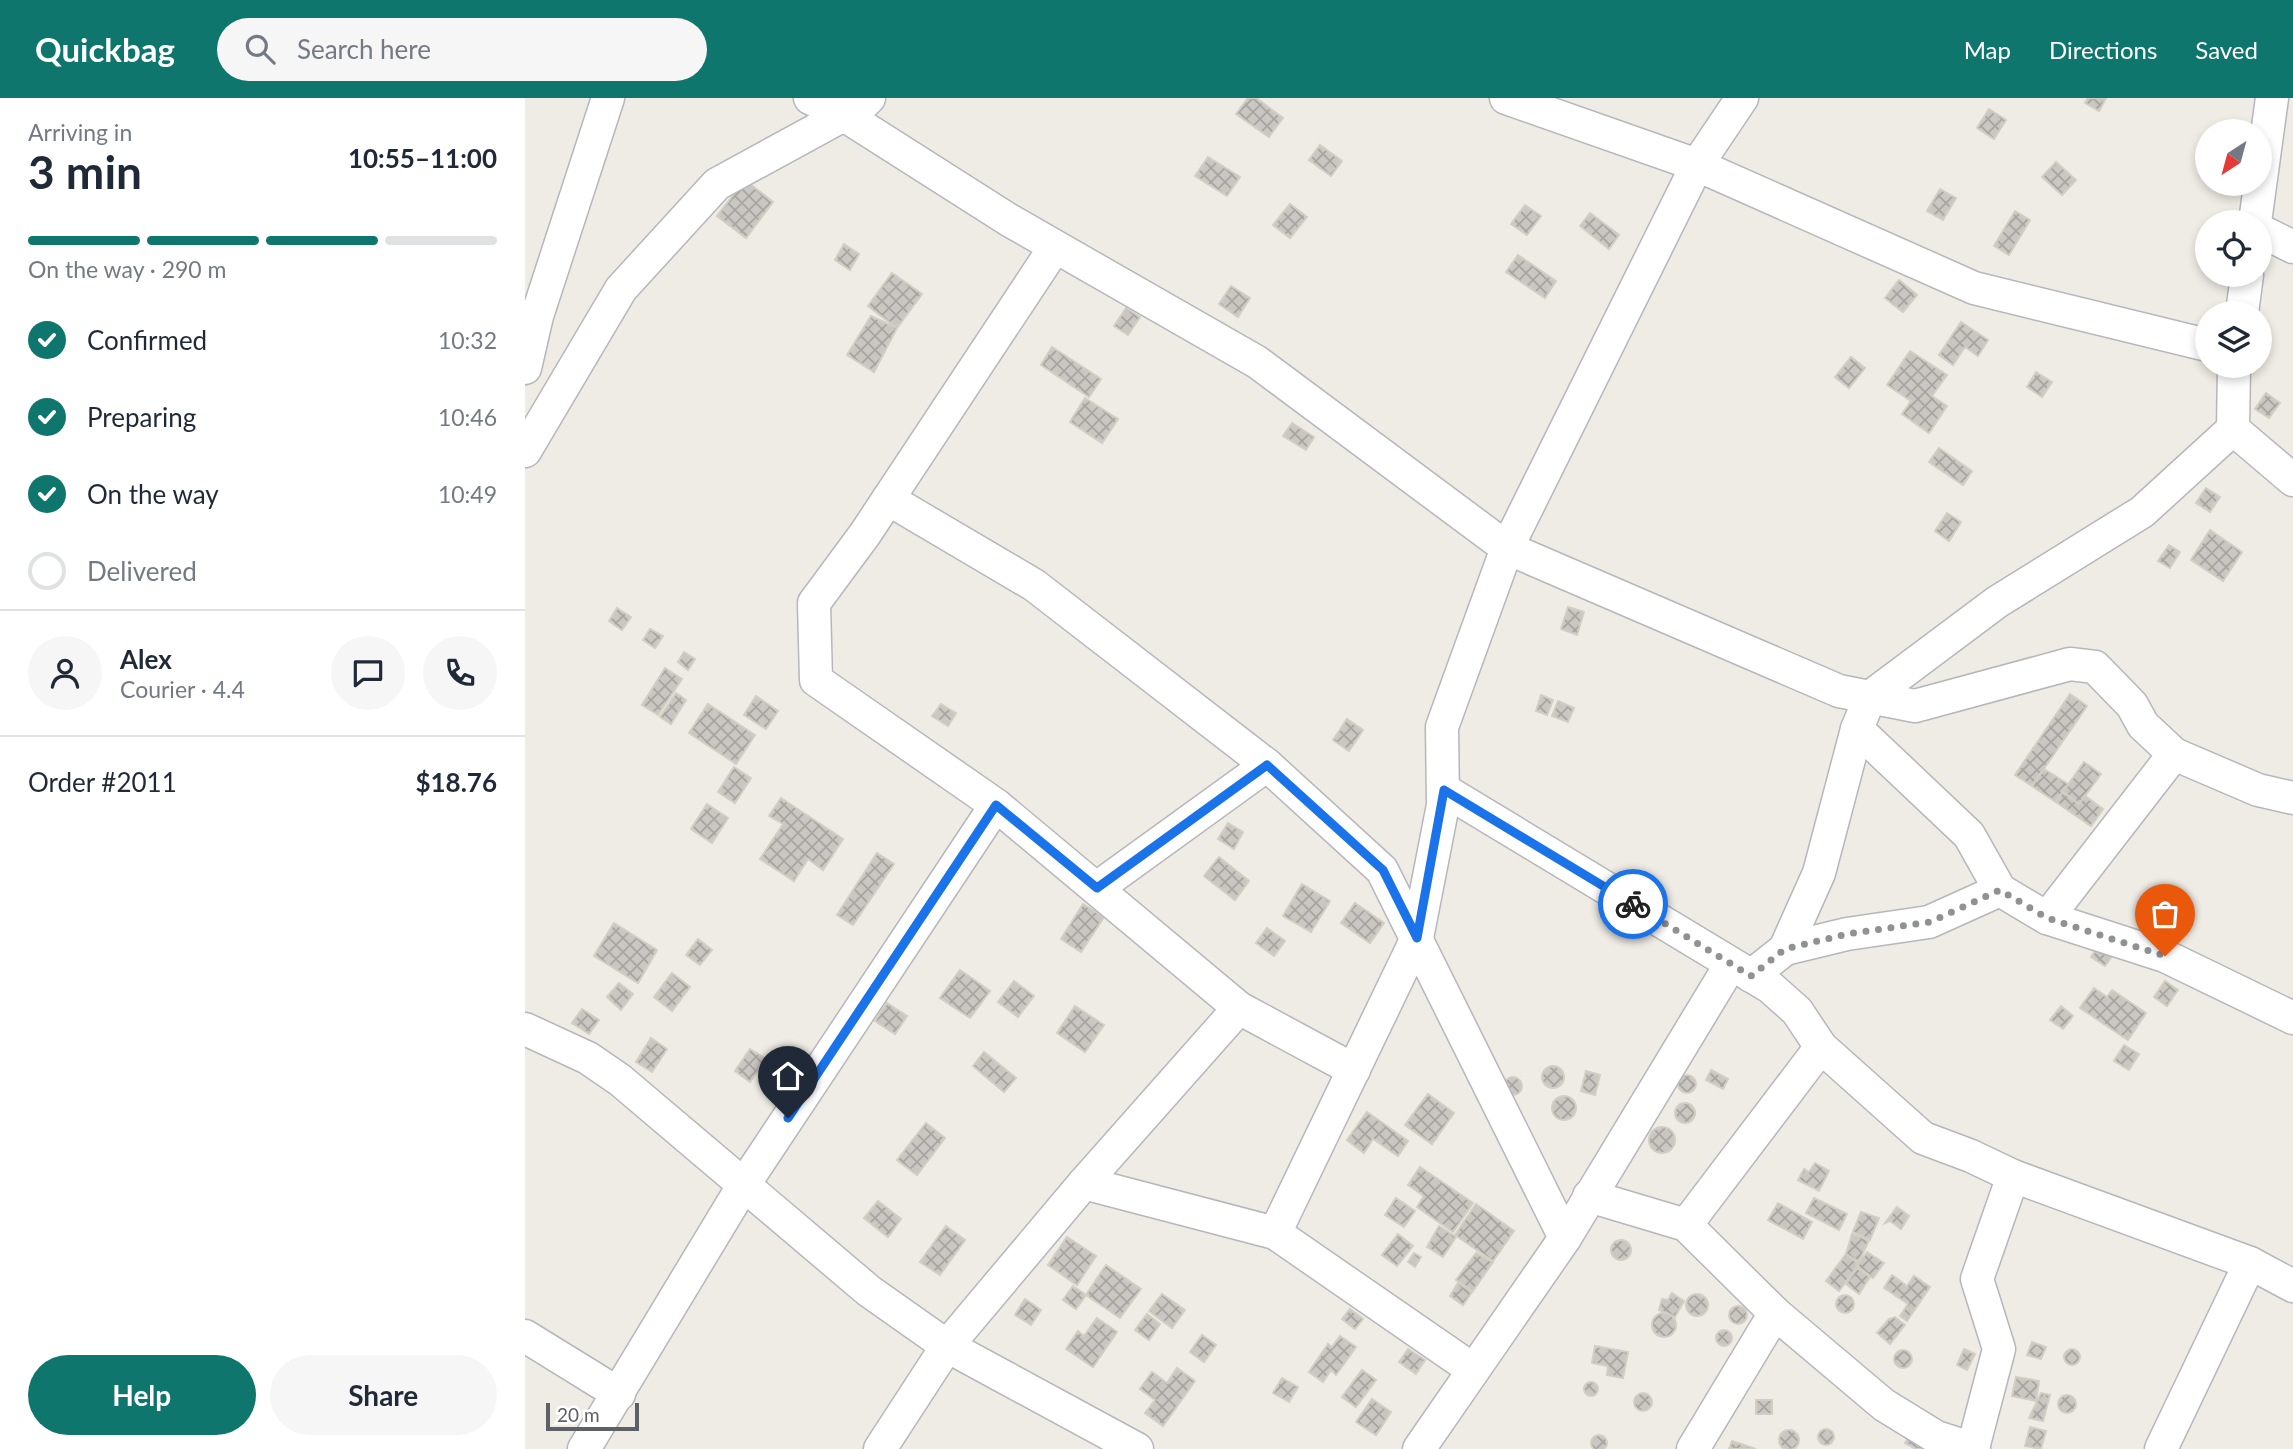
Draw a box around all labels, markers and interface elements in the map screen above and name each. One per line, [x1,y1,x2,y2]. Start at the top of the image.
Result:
search box [217,18,707,81]
text: Quickbag [35,29,175,69]
icon: search [241,30,279,68]
text: Search here [297,33,431,65]
text: Map [1964,35,2011,64]
text: Directions [2049,35,2157,64]
text: Saved [2195,35,2258,64]
text: Arriving in [28,118,132,146]
north arrow [2195,119,2271,196]
map controls [2195,119,2272,378]
text: 10:55–11:00 [348,142,497,174]
text: 3 min [28,144,142,199]
button: locate [2195,210,2272,287]
text: On the way · 290 m [28,255,227,283]
button: layers [2195,301,2272,378]
icon: check [28,321,66,359]
text: Confirmed [87,324,207,356]
text: 10:32 [438,326,497,354]
icon: check [28,398,66,436]
text: Preparing [87,401,196,433]
text: 10:46 [438,403,497,431]
icon: check [28,475,66,513]
text: On the way [87,478,219,510]
text: 10:49 [438,480,497,508]
text: Delivered [87,555,197,587]
button: person [28,636,102,710]
button: chat [331,636,405,710]
button: phone [423,636,497,710]
text: Alex [120,643,172,675]
text: Courier · 4.4 [120,675,245,703]
text: Order #2011 [28,766,177,798]
text: $18.76 [415,766,497,798]
courier [1598,869,1668,939]
pin [2135,884,2195,956]
icon: bike [1614,885,1652,923]
icon: bag [2146,895,2184,933]
pin [758,1046,818,1118]
icon: home [769,1057,807,1095]
button: Help [28,1355,256,1435]
button: Share [270,1355,497,1435]
scale bar [546,1400,639,1432]
text: 20 m [557,1403,600,1426]

